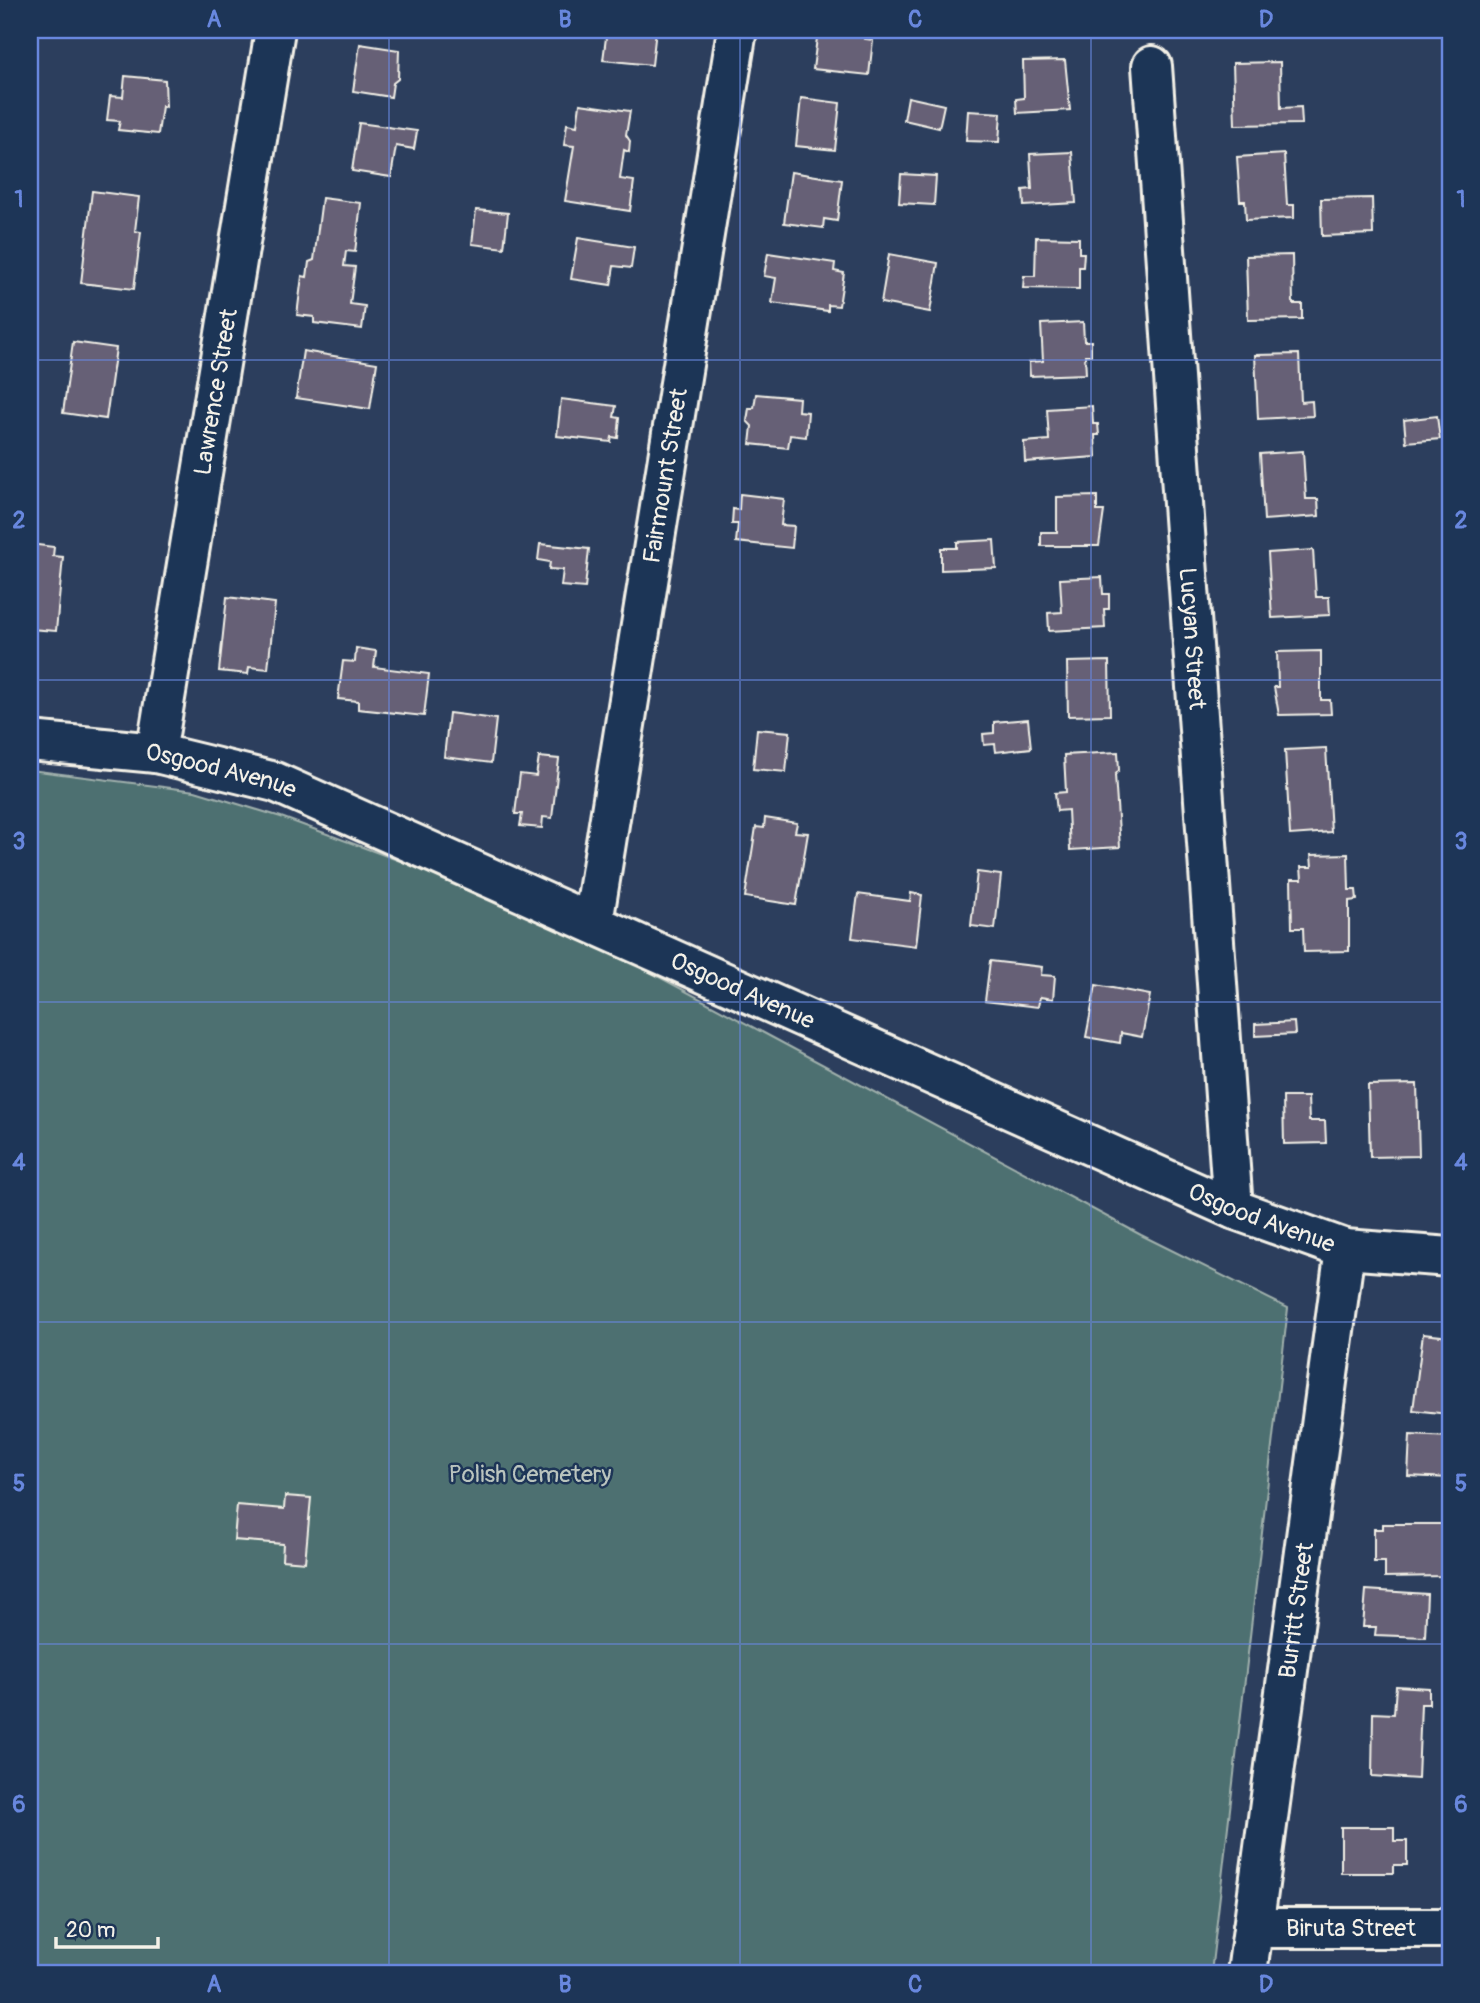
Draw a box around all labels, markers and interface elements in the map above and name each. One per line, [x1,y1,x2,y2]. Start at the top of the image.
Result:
text: A [207,5,222,34]
text: B [558,5,572,34]
text: C [908,5,922,34]
text: D [1259,5,1273,34]
text: 1 [15,185,24,214]
text: 1 [1457,185,1466,214]
street label: Lawrence Street [188,306,244,477]
street label: Fairmount Street [637,386,694,565]
text: 2 [13,506,26,535]
text: 2 [1455,506,1468,535]
street label: Lucyan Street [1173,567,1212,711]
street label: Osgood Avenue [145,738,301,805]
text: 3 [13,827,25,856]
text: 3 [1455,827,1467,856]
street label: Osgood Avenue [666,946,819,1036]
text: 4 [12,1148,26,1177]
text: 4 [1454,1148,1468,1177]
street label: Osgood Avenue [1184,1177,1339,1259]
park label: Polish Cemetery [448,1460,612,1489]
text: 5 [13,1469,25,1498]
text: 5 [1455,1469,1467,1498]
street label: Burritt Street [1273,1540,1320,1680]
text: 6 [12,1790,26,1819]
text: 6 [1454,1790,1468,1819]
scale bar [56,1905,158,1949]
street label: Biruta Street [1286,1914,1416,1943]
text: 20 m [66,1917,115,1944]
text: A [207,1970,222,1999]
text: B [558,1970,572,1999]
text: C [908,1970,922,1999]
text: D [1259,1970,1273,1999]

